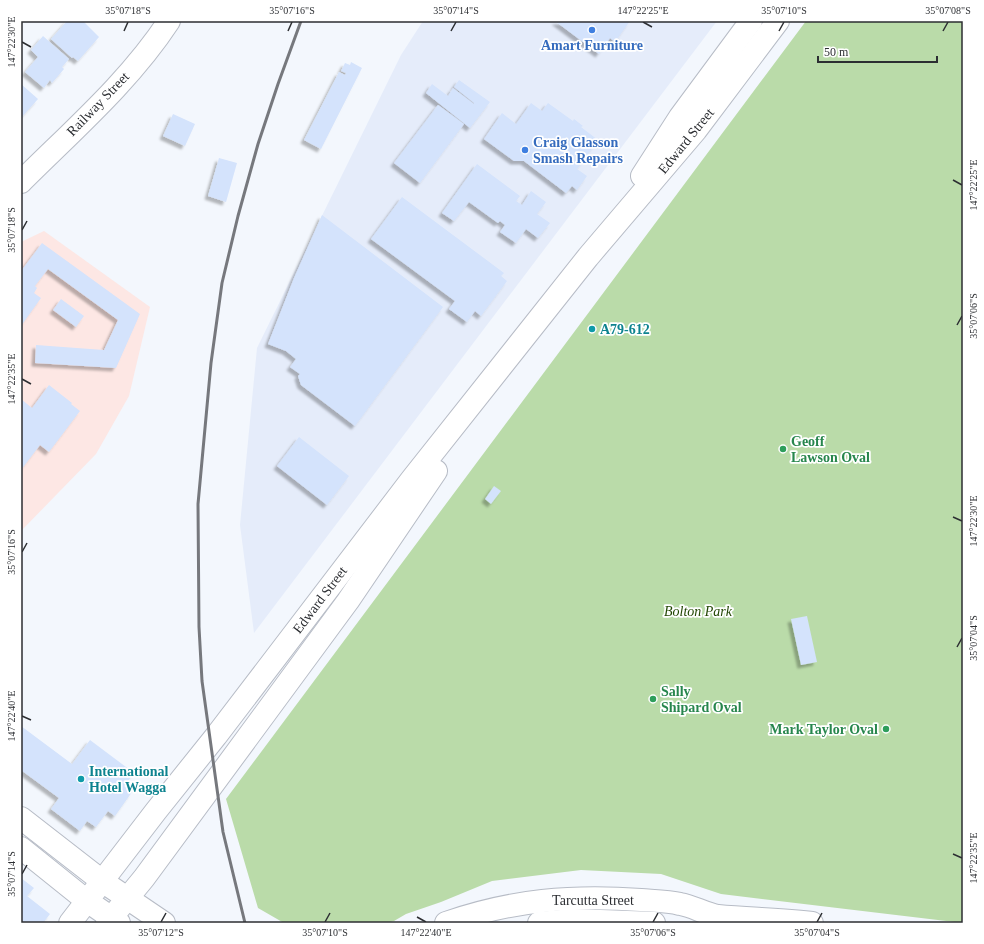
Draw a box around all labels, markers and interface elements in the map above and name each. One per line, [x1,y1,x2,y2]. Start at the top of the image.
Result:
text: 35°07'18"S [105,5,151,16]
text: 35°07'16"S [269,5,315,16]
text: 35°07'14"S [433,5,479,16]
text: 147°22'25"E [618,5,669,16]
text: 35°07'10"S [761,5,807,16]
text: 35°07'08"S [925,5,971,16]
text: 147°22'30"E [6,17,17,68]
marker: Amart Furniture [587,25,597,35]
place label: Amart Furniture [541,38,643,53]
scale bar [818,38,937,64]
text: 50 m [824,45,849,59]
street label: Railway Street [64,69,132,139]
street label: Edward Street [655,105,717,177]
place label: Craig Glasson Smash Repairs [533,135,623,166]
marker: Craig Glasson Smash Repairs [520,145,530,155]
text: 147°22'25"E [968,160,979,211]
text: 35°07'18"S [6,207,17,253]
text: 35°07'06"S [968,293,979,339]
place label: A79-612 [600,322,650,337]
marker: A79-612 [587,324,597,334]
text: 147°22'35"E [6,354,17,405]
place label: Geoff Lawson Oval [791,434,870,465]
marker: Geoff Lawson Oval [778,444,788,454]
text: 147°22'30"E [968,496,979,547]
text: 35°07'16"S [6,529,17,575]
street label: Edward Street [290,564,350,636]
park label: Bolton Park [664,604,733,619]
text: 35°07'04"S [968,615,979,661]
place label: Sally Shipard Oval [661,684,742,715]
text: 147°22'40"E [6,691,17,742]
marker: Sally Shipard Oval [648,694,658,704]
place label: Mark Taylor Oval [769,722,878,737]
marker: Mark Taylor Oval [881,724,891,734]
place label: International Hotel Wagga [89,764,168,795]
marker: International Hotel Wagga [76,774,86,784]
text: 147°22'35"E [968,833,979,884]
text: 35°07'14"S [6,851,17,897]
street label: Tarcutta Street [552,893,634,908]
text: 35°07'12"S [138,927,184,938]
text: 35°07'10"S [302,927,348,938]
text: 147°22'40"E [401,927,452,938]
text: 35°07'06"S [630,927,676,938]
text: 35°07'04"S [794,927,840,938]

